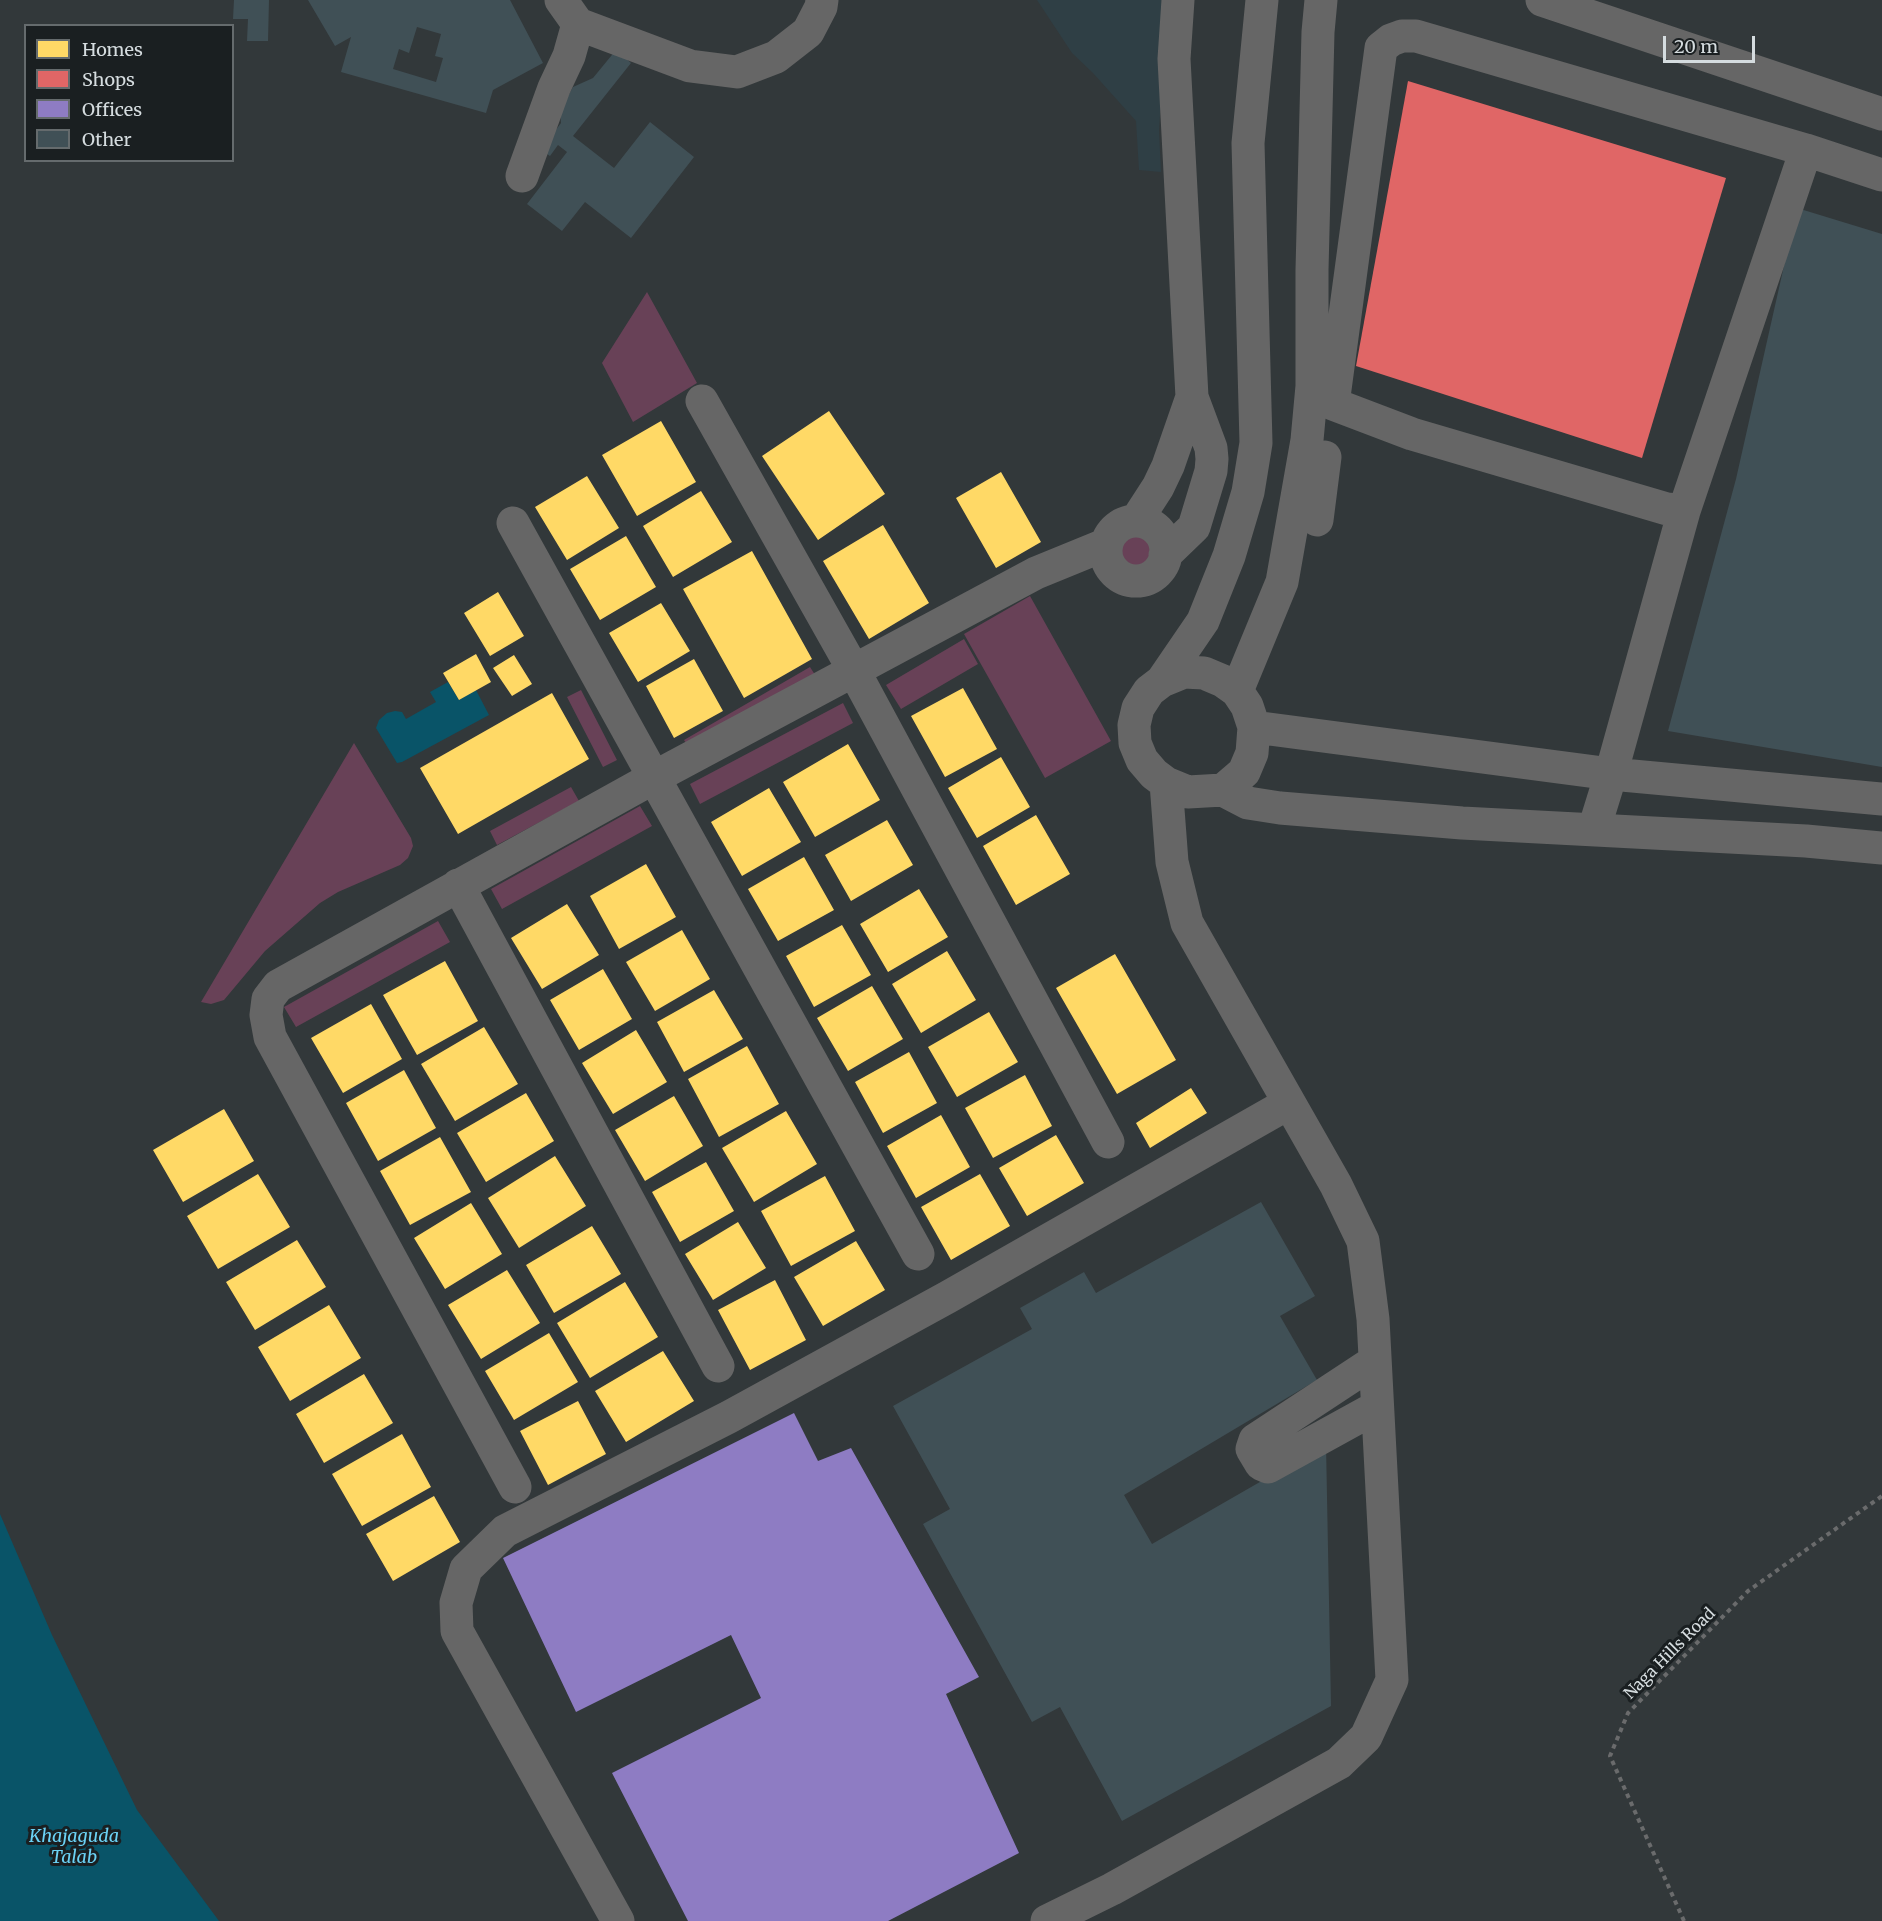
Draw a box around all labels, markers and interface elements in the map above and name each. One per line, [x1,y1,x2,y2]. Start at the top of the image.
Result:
legend [24,24,234,162]
scale bar [1666,24,1758,62]
text: 20 m [1674,35,1718,58]
text: Homes [82,38,143,61]
text: Shops [82,68,135,91]
text: Offices [82,98,142,121]
text: Other [82,128,132,151]
street label: Naga Hills Road [1620,1604,1720,1704]
water label: Khajaguda Talab [29,1826,119,1868]

